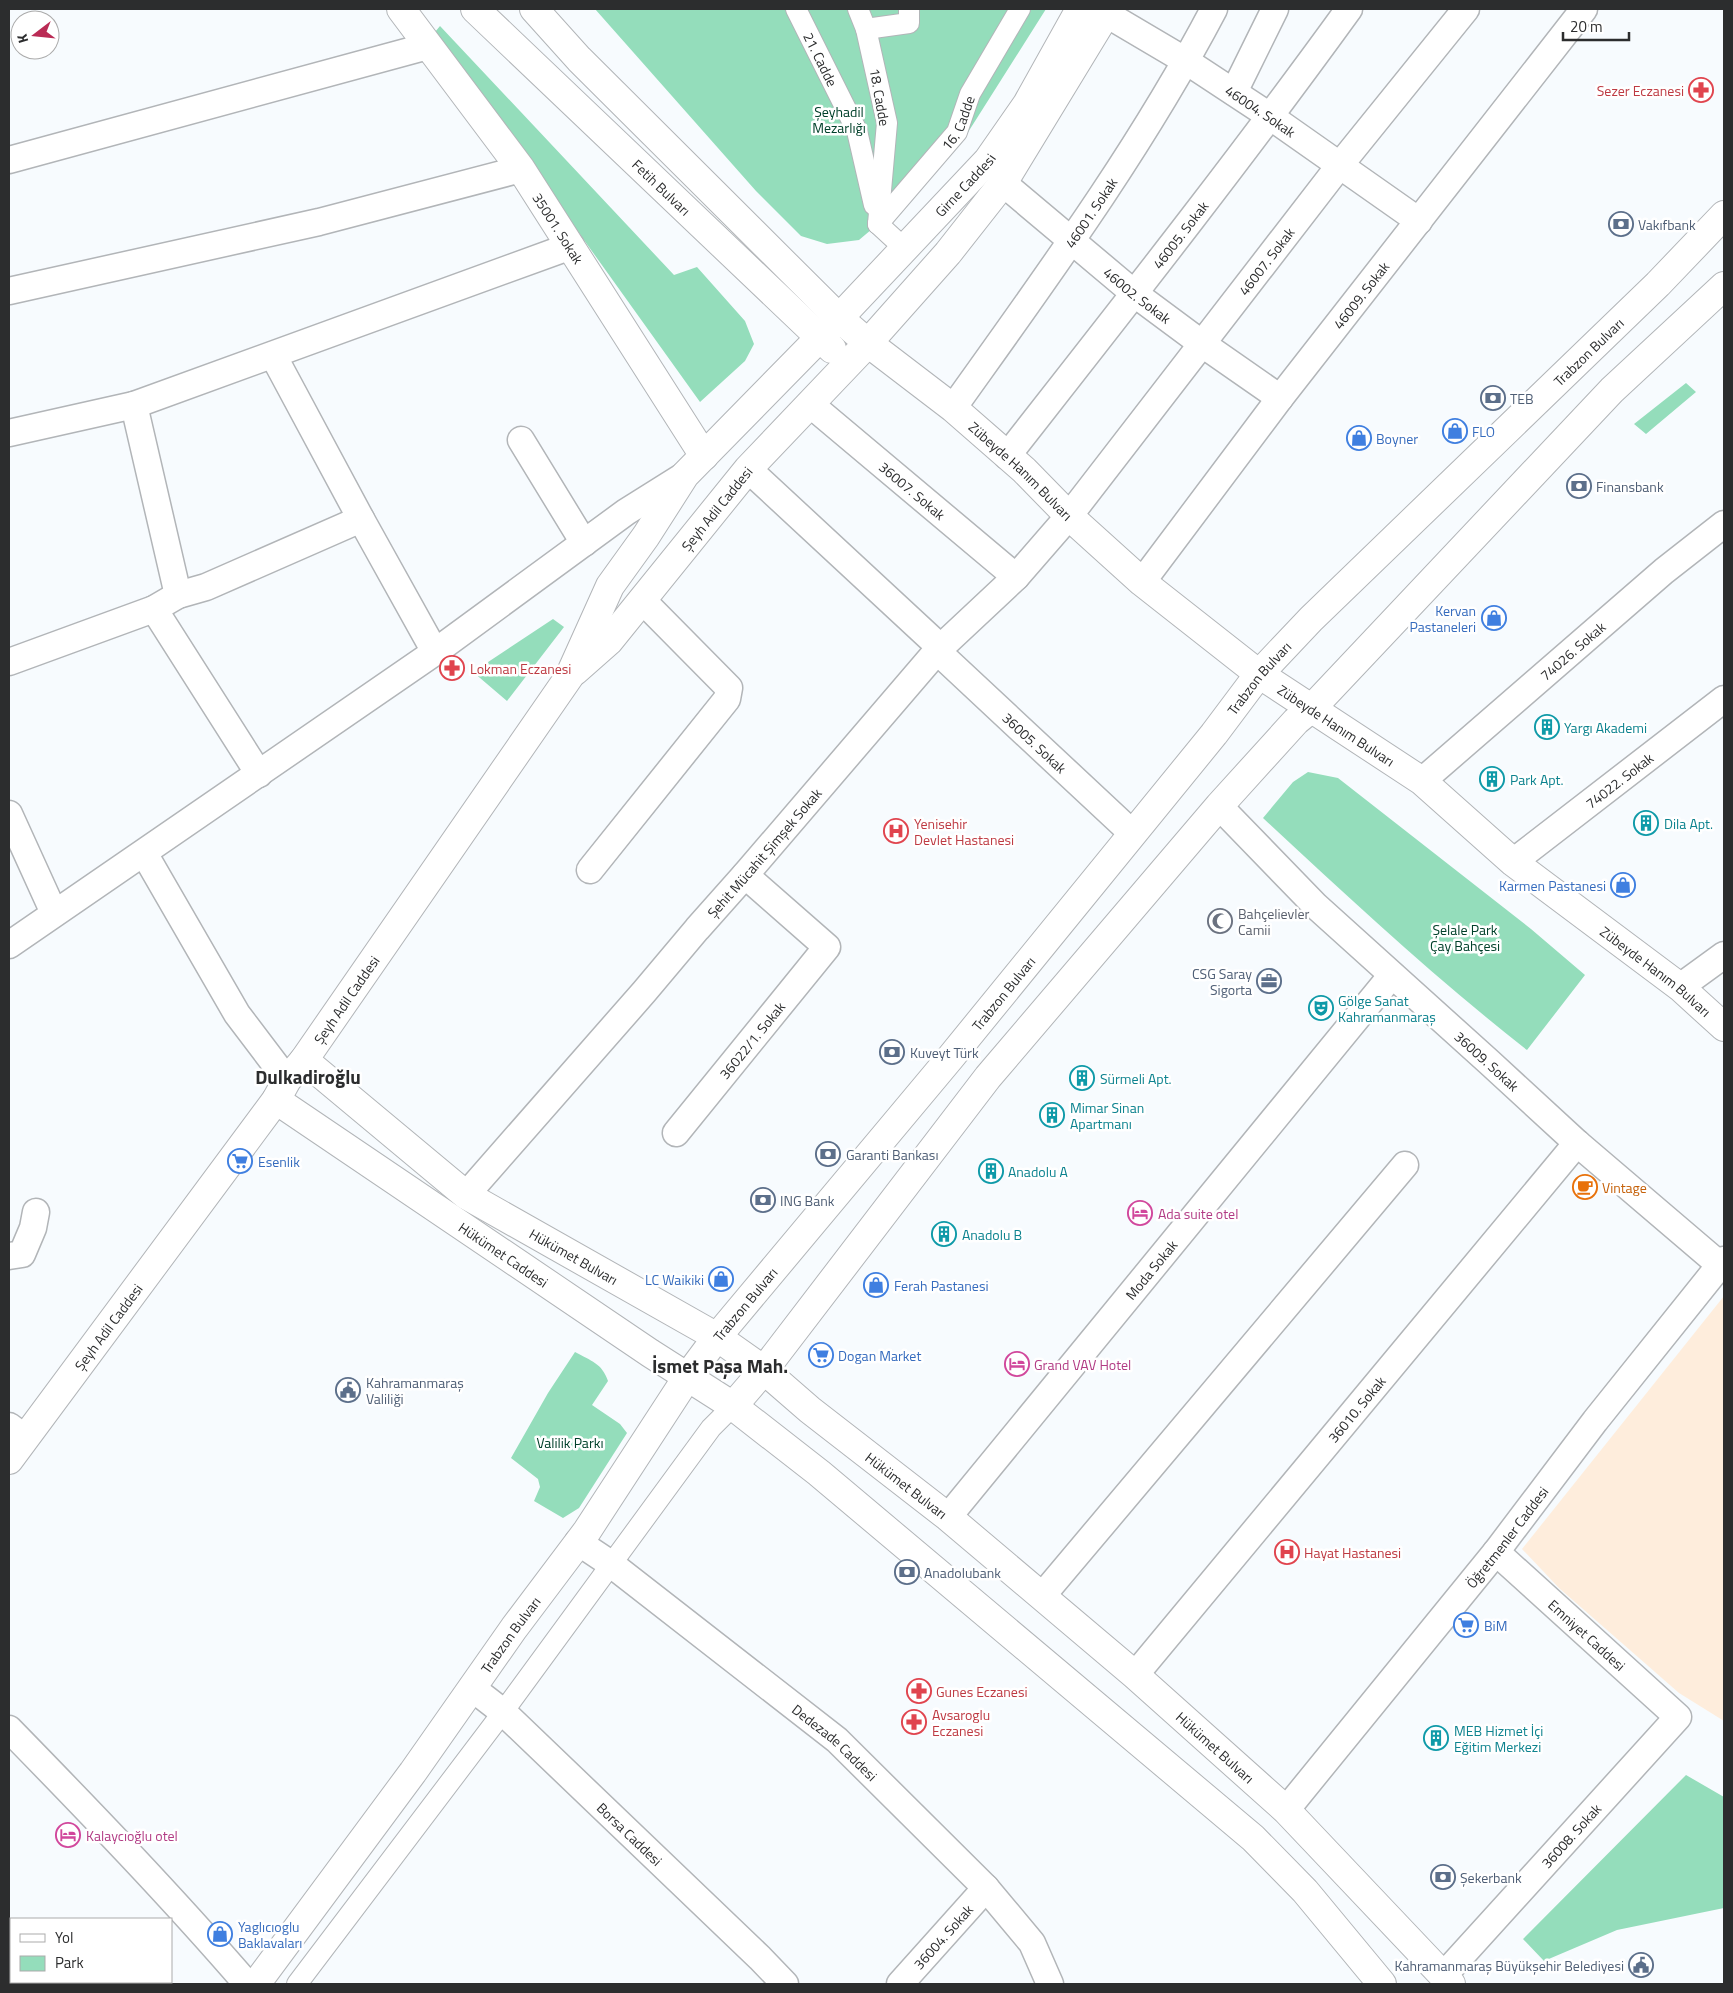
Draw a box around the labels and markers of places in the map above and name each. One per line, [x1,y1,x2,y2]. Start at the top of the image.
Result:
pharmacy icon: Sezer Eczanesi [1688,77,1714,103]
place label: Sezer Eczanesi [1597,80,1684,101]
bank icon: Vakıfbank [1608,211,1634,237]
place label: Vakıfbank [1638,214,1696,235]
bank icon: TEB [1480,385,1506,411]
place label: TEB [1510,388,1534,409]
shop icon: FLO [1442,418,1468,444]
place label: FLO [1472,421,1495,442]
shop icon: Boyner [1346,425,1372,451]
place label: Boyner [1376,428,1418,449]
bank icon: Finansbank [1566,473,1592,499]
place label: Finansbank [1596,476,1664,497]
place label: Kervan Pastaneleri [1410,600,1476,637]
shop icon: Kervan Pastaneleri [1481,605,1507,631]
pharmacy icon: Lokman Eczanesi [439,655,465,681]
place label: Lokman Eczanesi [470,658,571,679]
building icon: Yargı Akademi [1534,714,1560,740]
place label: Yargı Akademi [1564,717,1647,738]
building icon: Park Apt. [1479,766,1505,792]
place label: Park Apt. [1510,769,1564,790]
building icon: Dila Apt. [1633,810,1659,836]
place label: Yenisehir Devlet Hastanesi [914,813,1014,850]
place label: Dila Apt. [1664,813,1713,834]
hospital icon: Yenisehir Devlet Hastanesi [883,818,909,844]
shop icon: Karmen Pastanesi [1610,872,1636,898]
place label: Karmen Pastanesi [1499,875,1606,896]
place label: Bahçelievler Camii [1238,903,1310,940]
mosque icon: Bahçelievler Camii [1207,908,1233,934]
place label: CSG Saray Sigorta [1192,963,1252,1000]
office icon: CSG Saray Sigorta [1256,968,1282,994]
place label: Gölge Sanat Kahramanmaraş [1338,990,1436,1027]
theatre icon: Gölge Sanat Kahramanmaraş [1308,995,1334,1021]
bank icon: Kuveyt Türk [879,1039,905,1065]
place label: Kuveyt Türk [910,1042,979,1063]
building icon: Sürmeli Apt. [1069,1065,1095,1091]
place label: Sürmeli Apt. [1100,1068,1172,1089]
place label: Mimar Sinan Apartmanı [1070,1097,1144,1134]
building icon: Mimar Sinan Apartmanı [1039,1102,1065,1128]
bank icon: Garanti Bankası [815,1141,841,1167]
place label: Garanti Bankası [846,1144,938,1165]
supermarket icon: Esenlik [227,1148,253,1174]
place label: Esenlik [258,1151,300,1172]
building icon: Anadolu A [978,1158,1004,1184]
place label: Anadolu A [1008,1161,1068,1182]
cafe icon: Vintage [1572,1174,1598,1200]
place label: Vintage [1602,1177,1647,1198]
bank icon: ING Bank [750,1187,776,1213]
place label: ING Bank [780,1190,835,1211]
hotel icon: Ada suite otel [1127,1200,1153,1226]
place label: Ada suite otel [1158,1203,1238,1224]
building icon: Anadolu B [931,1221,957,1247]
place label: Anadolu B [962,1224,1022,1245]
shop icon: LC Waikiki [708,1266,734,1292]
place label: LC Waikiki [645,1269,704,1290]
shop icon: Ferah Pastanesi [863,1272,889,1298]
place label: Ferah Pastanesi [894,1275,989,1296]
supermarket icon: Dogan Market [808,1342,834,1368]
place label: Dogan Market [838,1345,921,1366]
hotel icon: Grand VAV Hotel [1004,1351,1030,1377]
place label: Grand VAV Hotel [1034,1354,1131,1375]
place label: Kahramanmaraş Valiliği [366,1372,464,1409]
public building icon: Kahramanmaraş Valiliği [335,1377,361,1403]
hospital icon: Hayat Hastanesi [1274,1539,1300,1565]
place label: Hayat Hastanesi [1304,1542,1401,1563]
bank icon: Anadolubank [894,1559,920,1585]
place label: Anadolubank [924,1562,1001,1583]
supermarket icon: BiM [1453,1612,1479,1638]
place label: BiM [1484,1615,1507,1636]
pharmacy icon: Gunes Eczanesi [906,1678,932,1704]
place label: Gunes Eczanesi [936,1681,1028,1702]
place label: Avsaroglu Eczanesi [932,1704,990,1741]
pharmacy icon: Avsaroglu Eczanesi [901,1709,927,1735]
place label: MEB Hizmet İçi Eğitim Merkezi [1454,1720,1543,1757]
building icon: MEB Hizmet İçi Eğitim Merkezi [1423,1725,1449,1751]
hotel icon: Kalaycıoğlu otel [55,1822,81,1848]
place label: Kalaycıoğlu otel [86,1825,178,1846]
bank icon: Şekerbank [1430,1864,1456,1890]
place label: Şekerbank [1460,1867,1522,1888]
place label: Yaglıcıoglu Baklavaları [238,1916,302,1953]
shop icon: Yaglıcıoglu Baklavaları [207,1921,233,1947]
public building icon: Kahramanmaraş Büyükşehir Belediyesi [1628,1952,1654,1978]
place label: Kahramanmaraş Büyükşehir Belediyesi [1394,1955,1624,1976]

